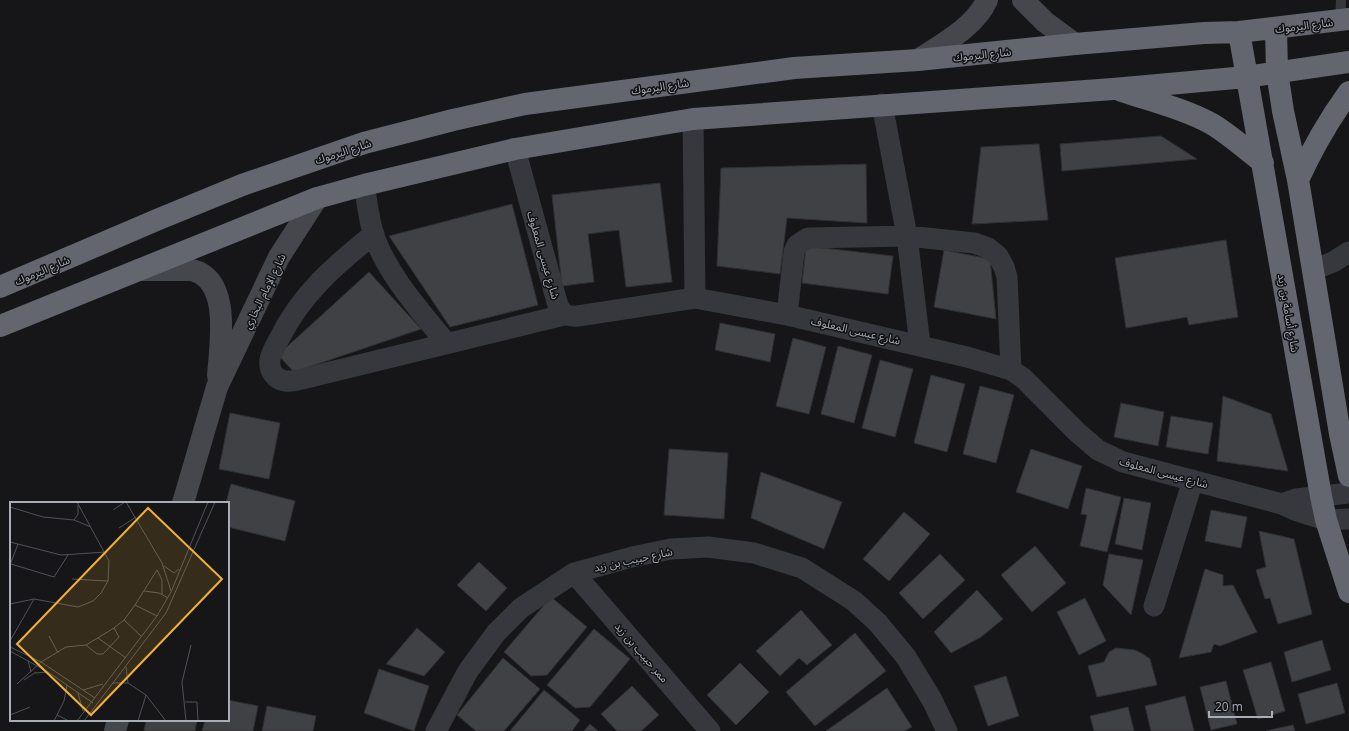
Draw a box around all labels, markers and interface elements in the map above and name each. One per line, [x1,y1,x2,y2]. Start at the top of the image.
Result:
street label: شارع اليرموك [1274,14,1334,37]
street label: شارع اليرموك [952,43,1012,66]
street label: شارع اليرموك [630,74,690,98]
street label: شارع اليرموك [313,135,374,168]
street label: شارع عيسى المعلوف [523,209,564,301]
street label: شارع الإمام البخاري [239,250,291,332]
street label: شارع اليرموك [12,252,73,289]
street label: شارع أسامة بن زيد [1274,273,1303,354]
street label: شارع عيسى المعلوف [810,312,902,349]
street label: شارع عيسى المعلوف [1118,453,1210,492]
inset map [10,502,229,721]
street label: شارع حبيب بن زيد [592,543,674,576]
street label: ممر حبيب بن زيد [611,619,672,686]
scale bar [1209,693,1272,719]
text: 20 m [1215,698,1243,715]

